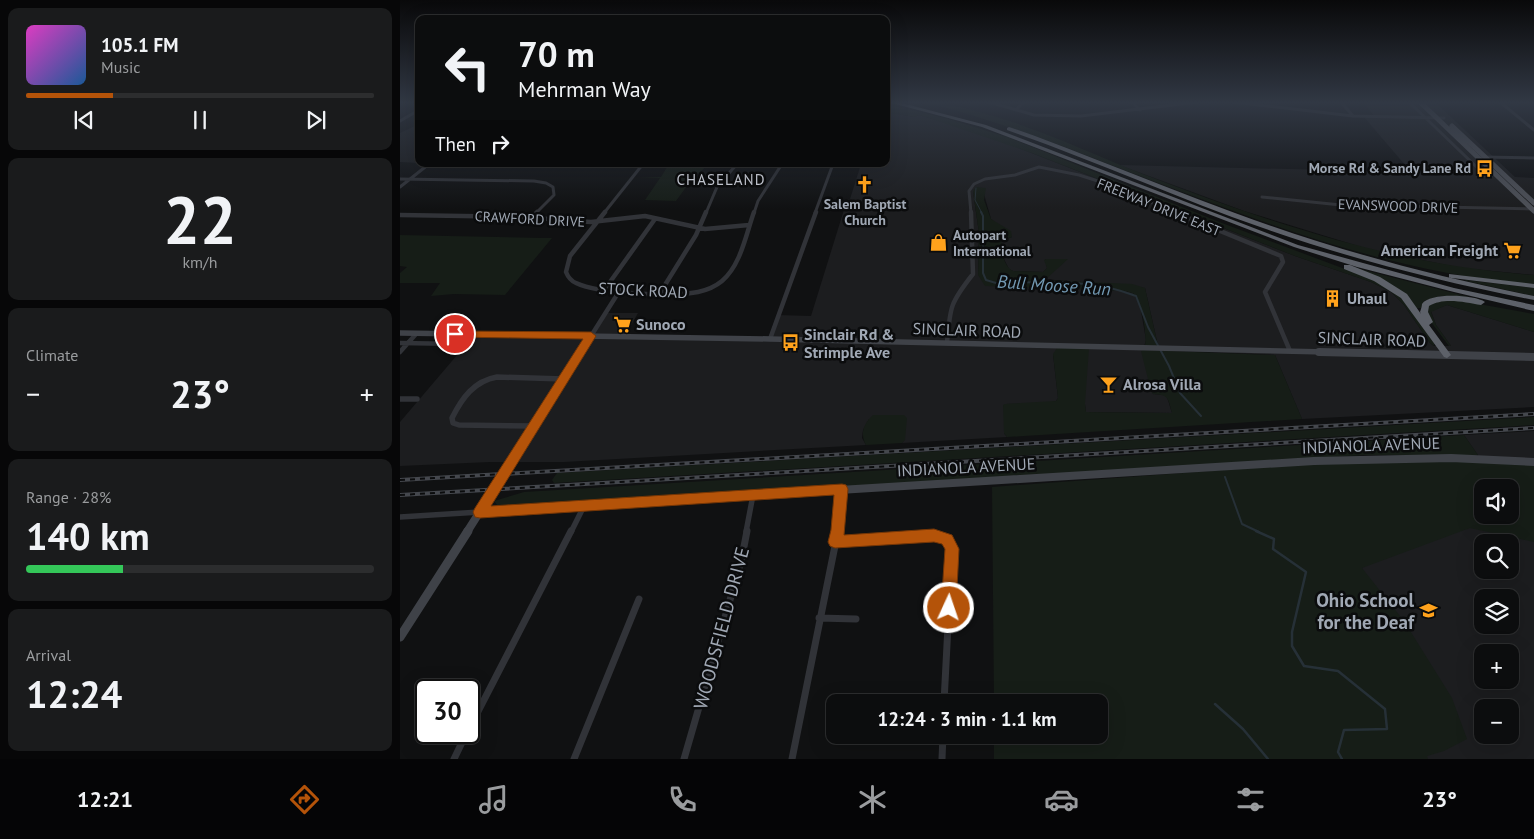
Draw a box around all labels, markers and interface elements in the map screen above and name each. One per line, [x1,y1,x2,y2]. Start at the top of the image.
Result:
text: 70 m [518,31,595,77]
text: 105.1 FM [101,33,178,57]
icon: left [435,35,500,100]
text: Music [101,57,141,77]
text: Mehrman Way [518,75,651,103]
icon: previous [70,106,98,134]
icon: pause [186,106,214,134]
icon: next [302,106,330,134]
icon: right [486,130,514,158]
text: Then [435,132,476,156]
bus stop icon: Morse Rd & Sandy Lane Rd [1475,158,1495,178]
place label: Morse Rd & Sandy Lane Rd [1309,159,1471,177]
district label: CHASELAND [677,170,765,189]
church icon: Salem Baptist Church [855,174,875,194]
street label: FREEWAY DRIVE EAST [1094,174,1224,240]
text: 22 [163,177,237,261]
place label: Salem Baptist Church [824,195,906,229]
street label: EVANSWOOD DRIVE [1338,195,1458,217]
street label: CRAWFORD DRIVE [474,207,586,231]
place label: Autopart International [953,226,1032,260]
shop icon: Autopart International [929,233,949,253]
place label: American Freight [1381,240,1498,260]
supermarket icon: American Freight [1502,240,1522,260]
text: km/h [182,252,218,272]
water label: Bull Moose Run [996,270,1112,300]
street label: STOCK ROAD [598,278,688,302]
building icon: Uhaul [1323,288,1343,308]
place label: Uhaul [1347,288,1387,308]
pin [434,313,476,355]
supermarket icon: Sunoco [612,314,632,334]
place label: Sunoco [636,314,686,334]
street label: SINCLAIR ROAD [912,318,1022,342]
icon: arrive [441,320,469,348]
place label: Sinclair Rd & Strimple Ave [804,324,894,362]
street label: SINCLAIR ROAD [1317,327,1427,351]
bus stop icon: Sinclair Rd & Strimple Ave [780,333,800,353]
text: Climate [26,345,78,365]
text: 23° [170,369,230,418]
bar icon: Alrosa Villa [1099,374,1119,394]
place label: Alrosa Villa [1123,374,1201,394]
text: − [26,375,40,412]
text: + [360,375,374,412]
street label: INDIANOLA AVENUE [1301,433,1441,457]
street label: INDIANOLA AVENUE [896,453,1036,481]
map controls [1474,479,1519,744]
button: sound [1474,479,1519,524]
text: Range · 28% [26,487,111,507]
text: 140 km [26,511,150,560]
button: search [1474,534,1519,579]
street label: WOODSFIELD DRIVE [688,544,754,712]
position arrow [922,581,974,633]
place label: Ohio School for the Deaf [1316,588,1416,634]
button: layers [1474,589,1519,634]
school or university icon: Ohio School for the Deaf [1418,601,1438,621]
button: + [1474,644,1519,689]
text: Arrival [26,645,71,665]
text: 12:24 [26,669,122,718]
speed limit sign: 30 [415,679,480,744]
button: − [1474,699,1519,744]
text: 12:24 · 3 min · 1.1 km [877,707,1057,731]
icon: directions [287,782,322,817]
icon: music [476,782,511,817]
icon: phone [665,782,700,817]
icon: climate [855,782,890,817]
icon: car [1044,782,1079,817]
icon: filters [1233,782,1268,817]
text: 12:21 [77,785,133,813]
text: 23° [1422,785,1457,813]

